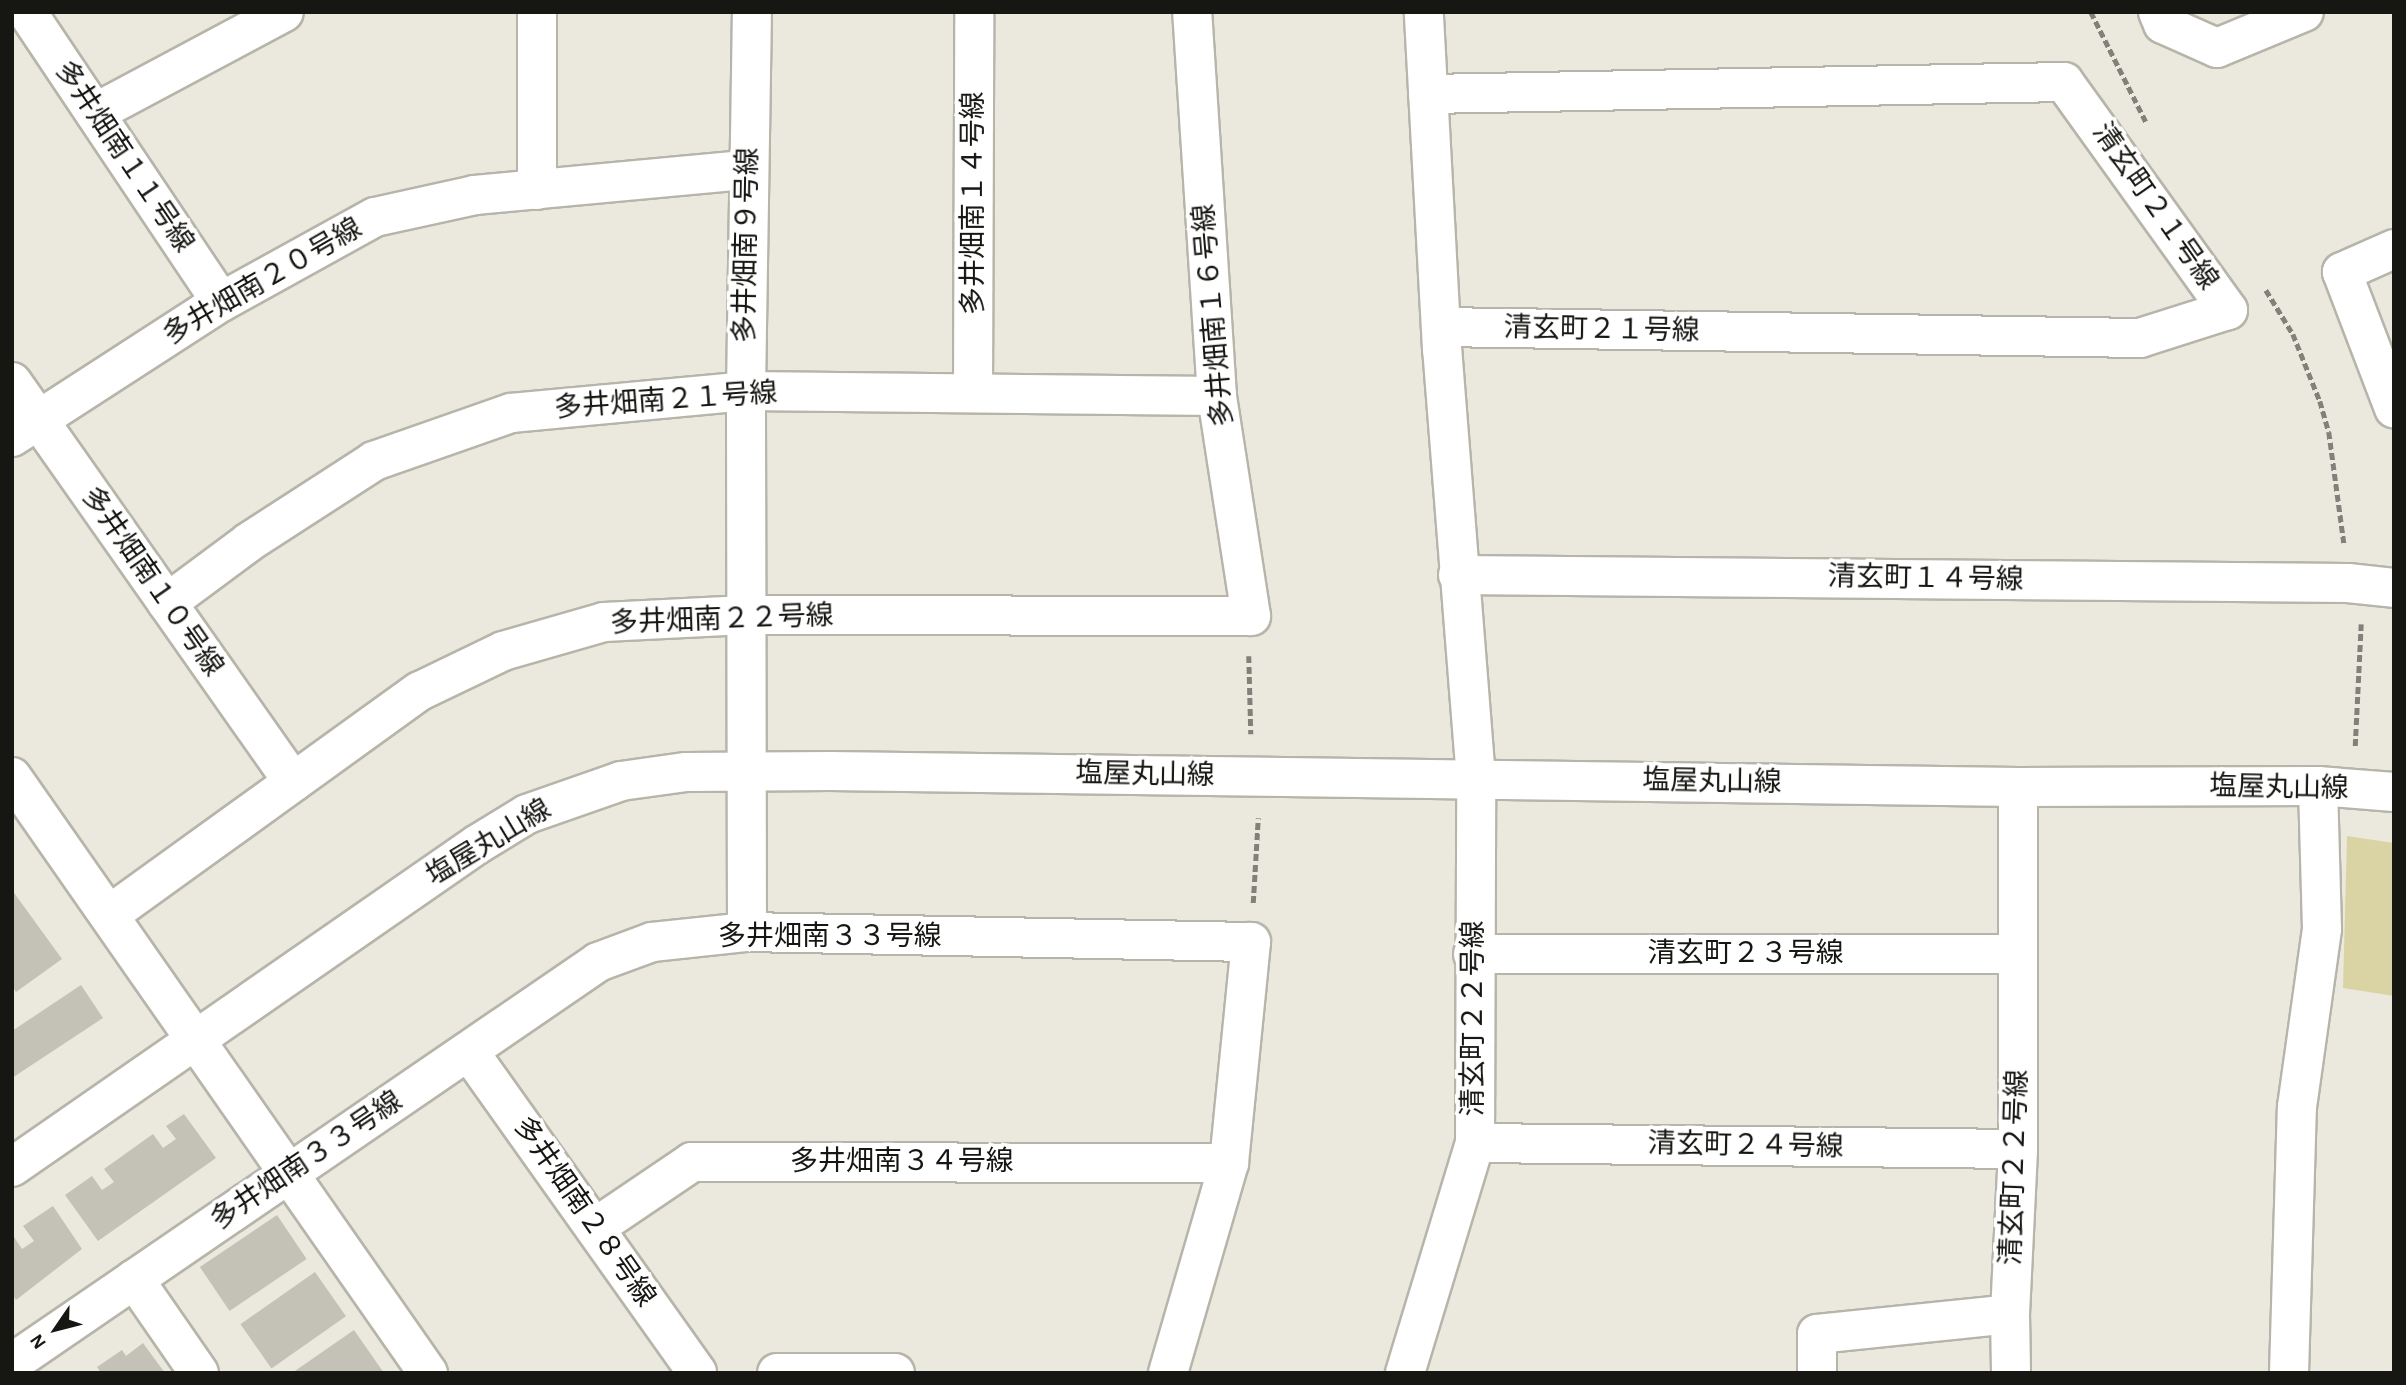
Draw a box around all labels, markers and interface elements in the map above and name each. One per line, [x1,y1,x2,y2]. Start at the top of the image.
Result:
street label: 多井畑南１１号線 [47,55,201,259]
street label: 多井畑南１４号線 [957,91,991,315]
street label: 清玄町２１号線 [2085,117,2225,297]
street label: 多井畑南９号線 [728,147,766,343]
street label: 多井畑南１６号線 [1188,202,1240,428]
street label: 多井畑南２０号線 [158,211,368,353]
street label: 清玄町２１号線 [1504,311,1700,349]
street label: 多井畑南２１号線 [553,376,779,426]
street label: 多井畑南１０号線 [74,481,230,683]
street label: 清玄町１４号線 [1828,560,2024,598]
street label: 多井畑南２２号線 [609,599,835,641]
street label: 塩屋丸山線 [1075,757,1215,793]
street label: 塩屋丸山線 [1642,764,1782,800]
street label: 塩屋丸山線 [2209,770,2349,806]
street label: 塩屋丸山線 [420,793,558,893]
street label: 多井畑南３３号線 [718,920,942,954]
street label: 清玄町２２号線 [1457,920,1491,1116]
street label: 清玄町２３号線 [1648,937,1844,971]
street label: 清玄町２２号線 [1995,1068,2035,1266]
street label: 多井畑南３３号線 [205,1084,409,1238]
street label: 多井畑南２８号線 [506,1111,662,1313]
street label: 清玄町２４号線 [1648,1127,1844,1165]
street label: 多井畑南３４号線 [790,1145,1014,1179]
north arrow [21,1294,91,1364]
text: N [27,1330,50,1352]

